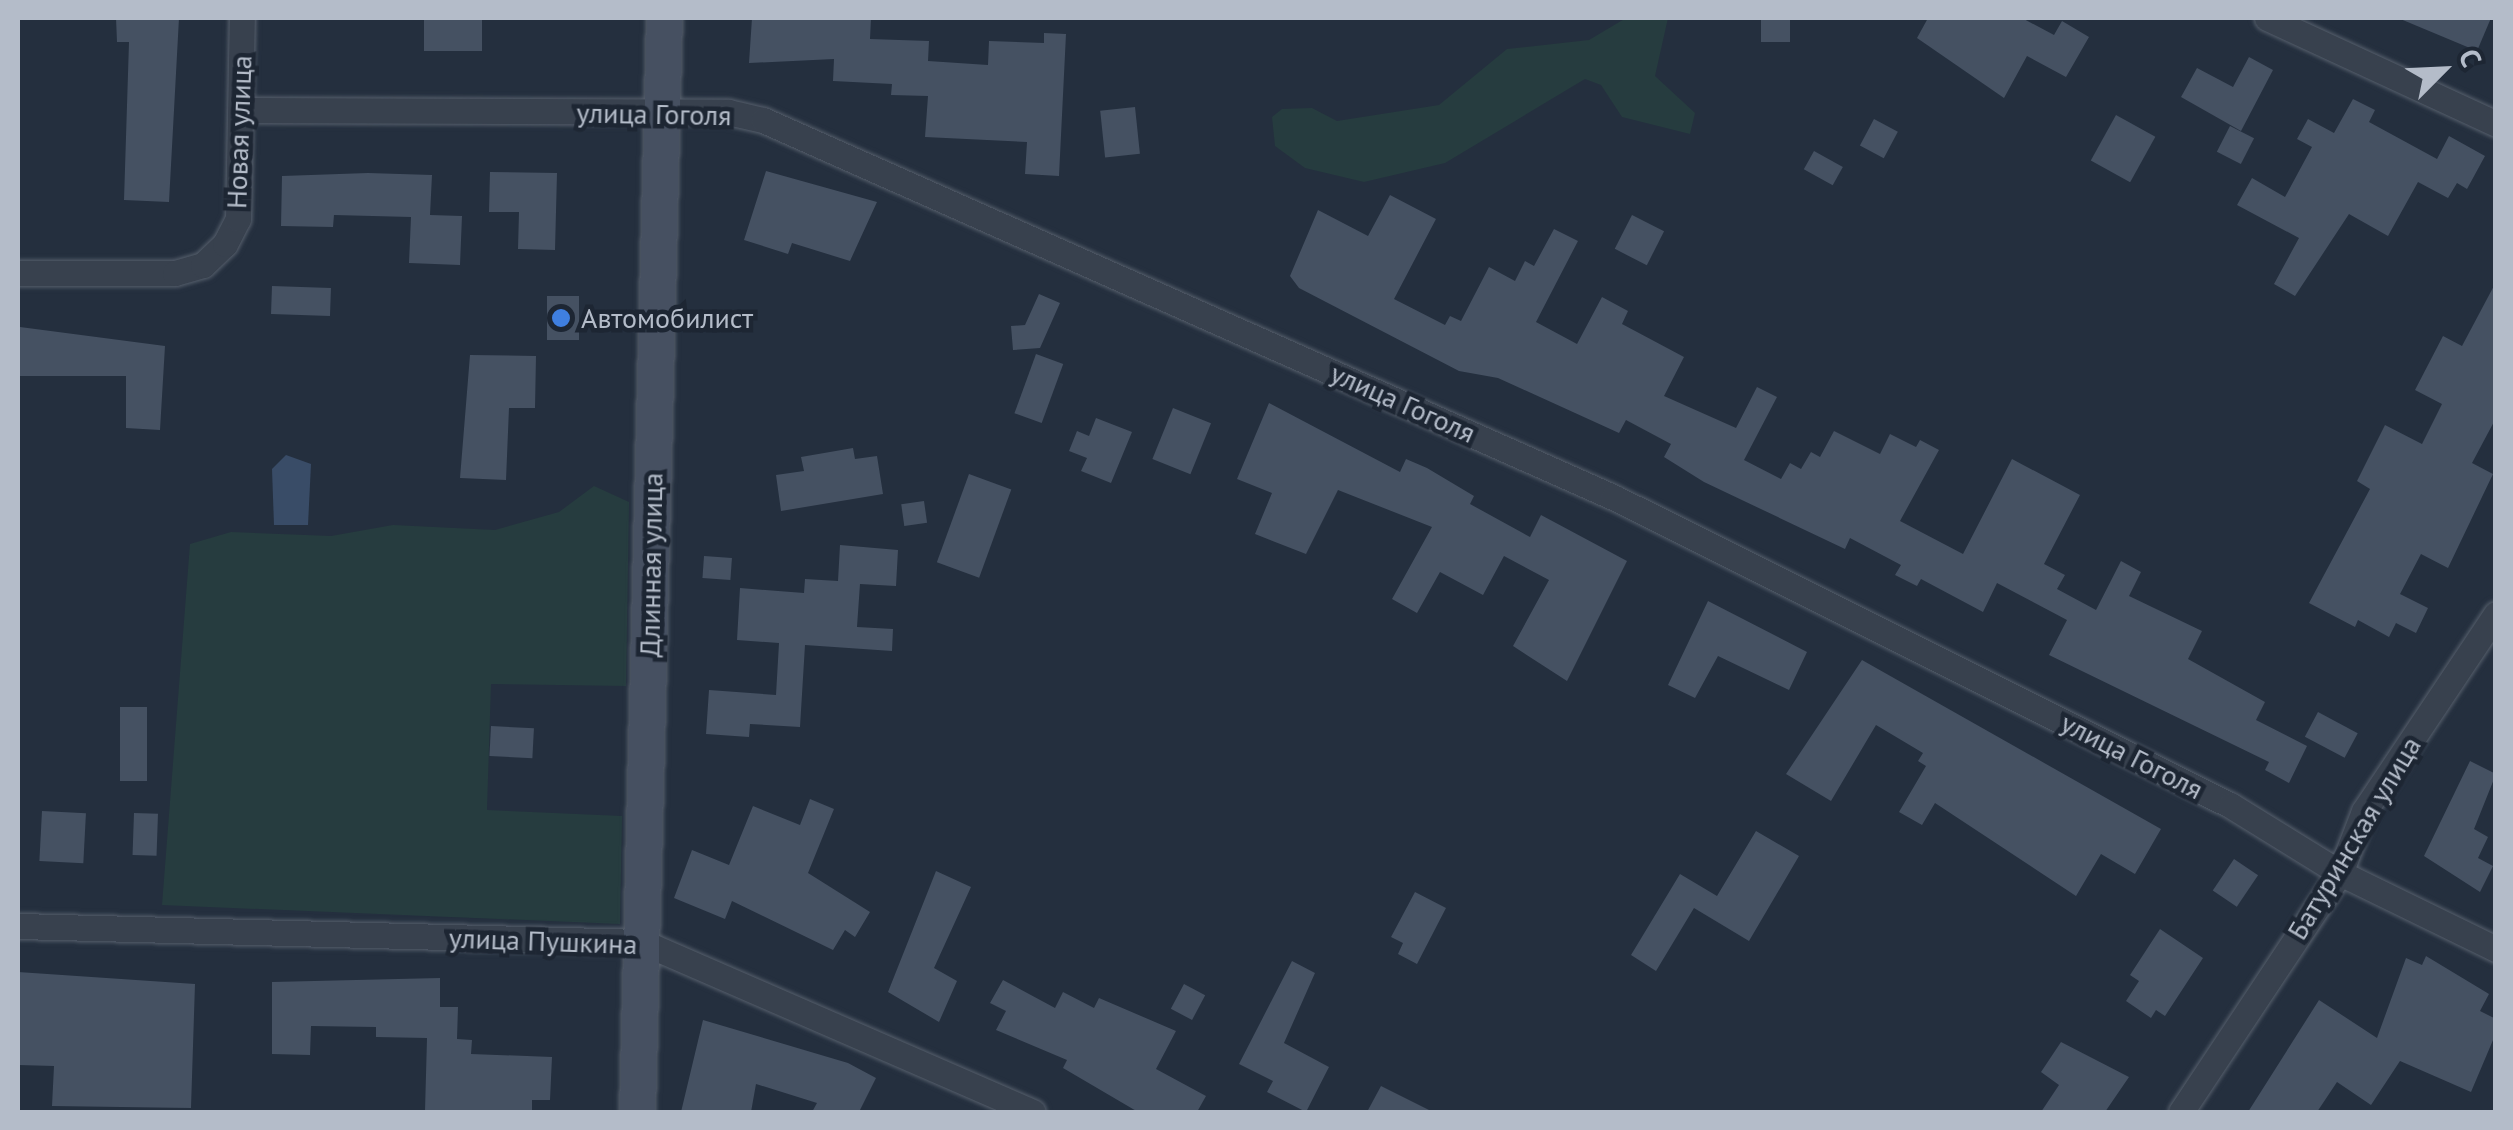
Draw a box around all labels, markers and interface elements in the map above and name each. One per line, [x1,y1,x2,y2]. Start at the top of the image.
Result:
north arrow [2393,20,2493,120]
text: С [2451,43,2491,72]
street label: Новая улица [220,55,258,209]
street label: улица Гоголя [576,96,732,132]
place label: Автомобилист [581,301,753,335]
marker: Автомобилист [550,307,572,329]
street label: улица Гоголя [1325,356,1481,450]
street label: Длинная улица [633,472,669,658]
street label: улица Гоголя [2055,706,2209,806]
street label: Батуринская улица [2280,730,2428,946]
street label: улица Пушкина [448,921,638,961]

